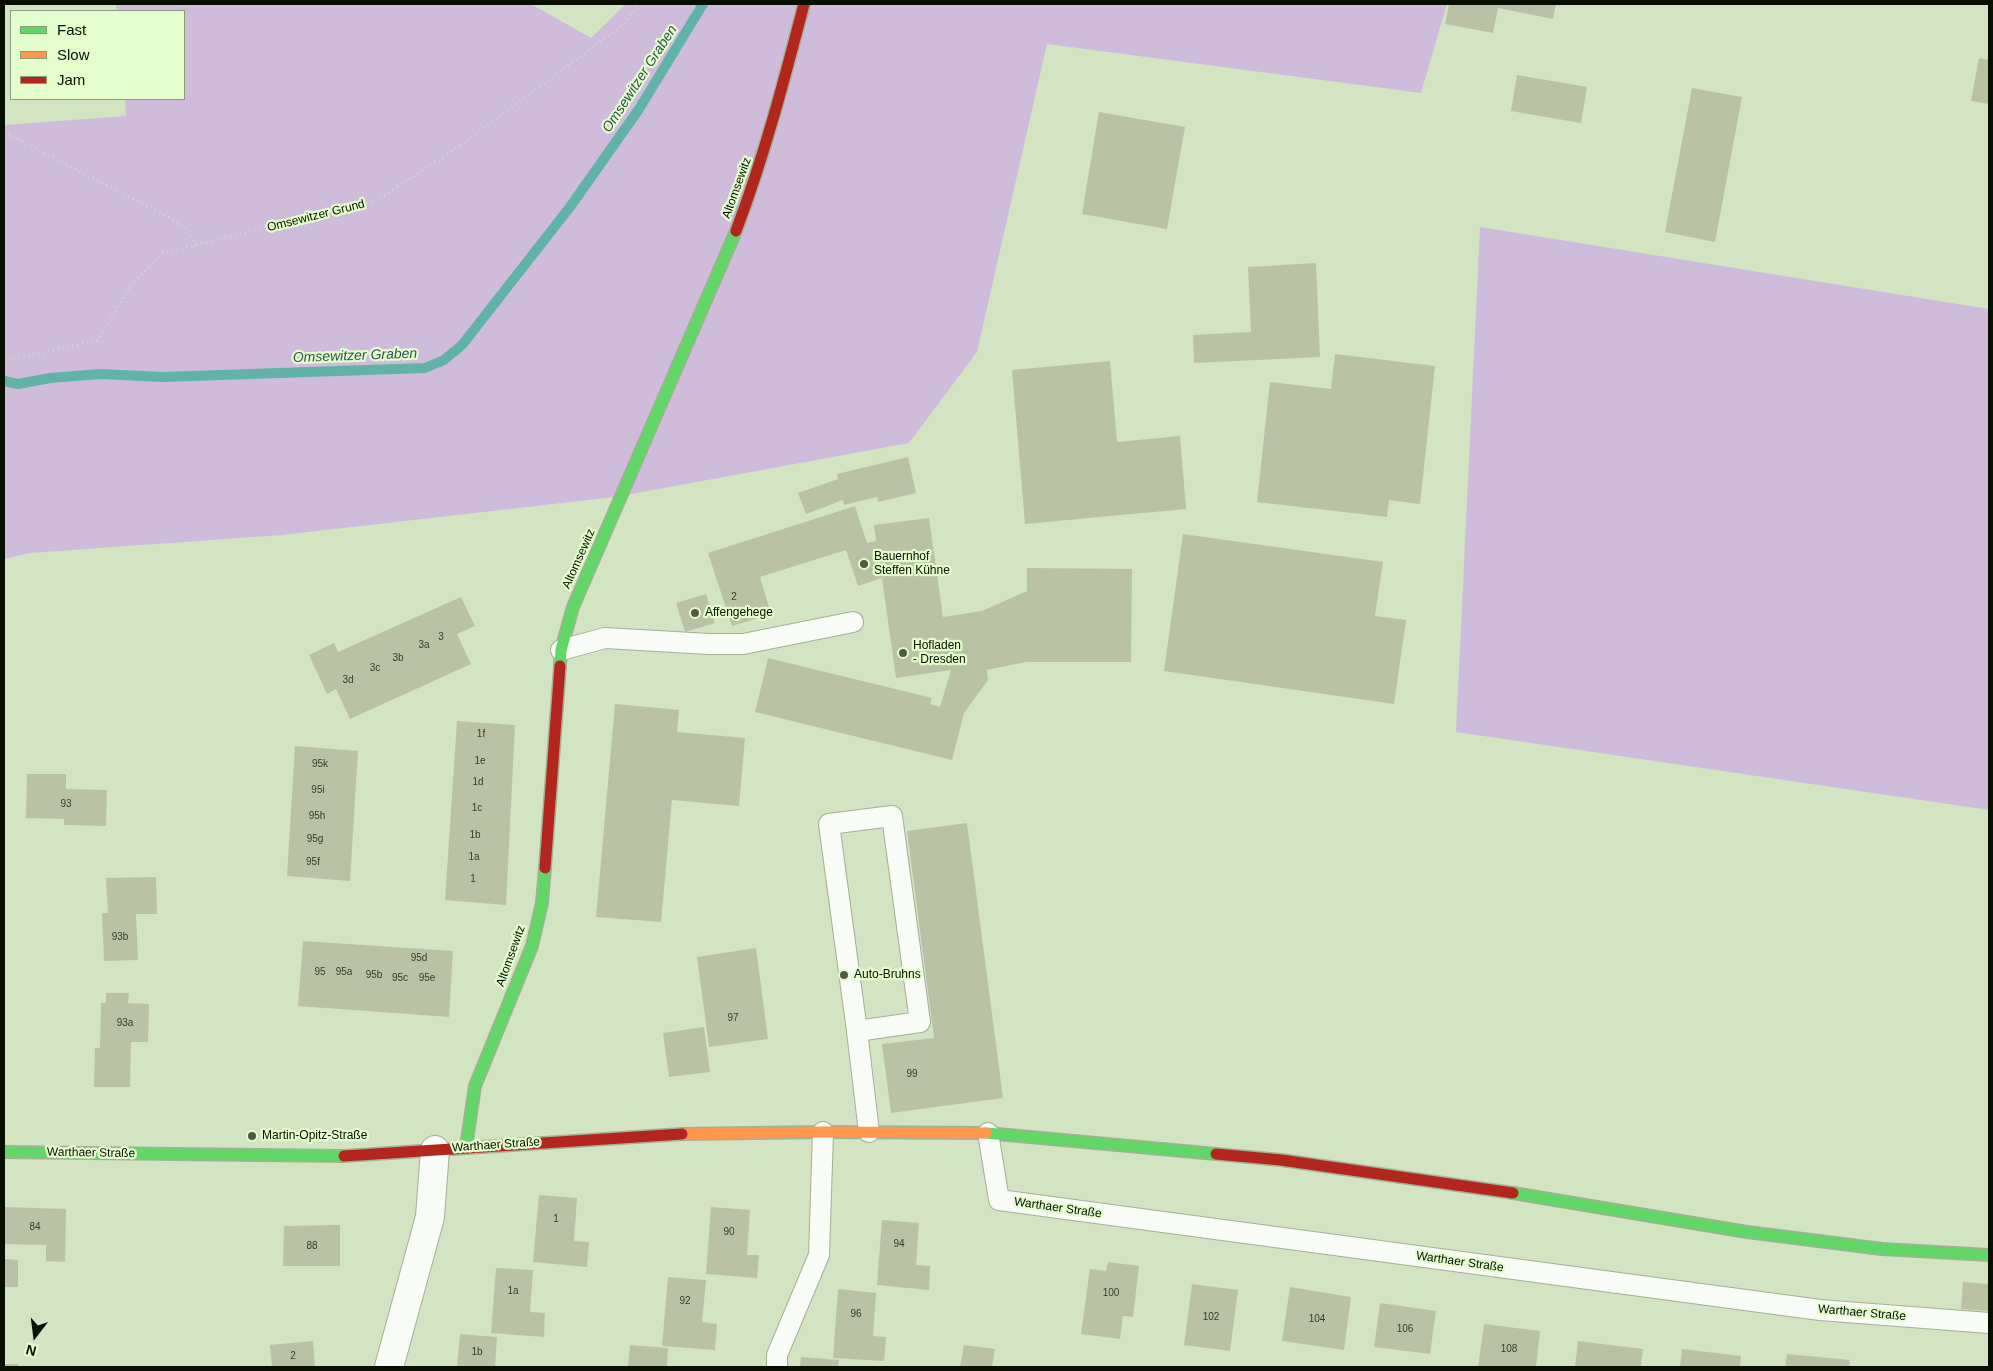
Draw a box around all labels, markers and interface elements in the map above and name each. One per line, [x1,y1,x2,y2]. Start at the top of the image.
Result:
legend [10,10,185,100]
text: Fast [57,21,86,38]
water label: Omsewitzer Graben [599,22,681,136]
text: Slow [57,46,90,63]
text: Jam [57,71,85,88]
street label: Altomsewitz [719,155,755,221]
street label: Omsewitzer Grund [266,197,366,235]
water label: Omsewitzer Graben [293,345,417,367]
street label: Altomsewitz [559,527,599,591]
place label: Bauernhof Steffen Kühne [874,550,950,578]
marker: Bauernhof Steffen Kühne [858,558,870,570]
house number: 2 [731,591,737,603]
place label: Affengehege [705,606,773,620]
marker: Affengehege [689,607,701,619]
house number: 3 [438,631,444,643]
house number: 3a [418,639,430,651]
place label: Hofladen - Dresden [913,639,966,667]
marker: Hofladen - Dresden [897,647,909,659]
house number: 3b [392,652,404,664]
house number: 3c [370,662,380,674]
house number: 3d [342,674,354,686]
house number: 1f [477,728,485,740]
house number: 1e [474,755,486,767]
house number: 95k [312,758,328,770]
house number: 1d [472,776,484,788]
house number: 95i [311,784,325,796]
house number: 93 [60,798,72,810]
house number: 1c [472,802,482,814]
house number: 95h [309,810,325,822]
house number: 1b [469,829,481,841]
house number: 95g [307,833,323,845]
house number: 1a [468,851,480,863]
house number: 95f [306,856,320,868]
house number: 1 [470,873,476,885]
street label: Altomsewitz [493,923,529,989]
house number: 93b [112,931,128,943]
house number: 95d [411,952,427,964]
house number: 95 [314,966,326,978]
house number: 95a [336,966,352,978]
place label: Auto-Bruhns [854,968,921,982]
house number: 95b [366,969,382,981]
marker: Auto-Bruhns [838,969,850,981]
house number: 95c [392,972,408,984]
house number: 95e [419,972,435,984]
house number: 97 [727,1012,739,1024]
house number: 93a [117,1017,133,1029]
house number: 99 [906,1068,918,1080]
place label: Martin-Opitz-Straße [262,1129,367,1143]
marker: Martin-Opitz-Straße [246,1130,258,1142]
street label: Warthaer Straße [451,1135,541,1155]
street label: Warthaer Straße [47,1145,135,1161]
street label: Warthaer Straße [1013,1195,1103,1221]
house number: 1 [553,1213,559,1225]
house number: 84 [29,1221,41,1233]
house number: 90 [723,1226,735,1238]
house number: 94 [893,1238,905,1250]
house number: 88 [306,1240,318,1252]
street label: Warthaer Straße [1415,1249,1505,1275]
house number: 1a [507,1285,519,1297]
house number: 100 [1103,1287,1119,1299]
house number: 92 [679,1295,691,1307]
street label: Warthaer Straße [1817,1302,1907,1324]
house number: 96 [850,1308,862,1320]
north arrow [10,1311,60,1361]
house number: 102 [1203,1311,1219,1323]
house number: 104 [1309,1313,1325,1325]
house number: 106 [1397,1323,1413,1335]
text: N [24,1341,38,1360]
house number: 108 [1501,1343,1517,1355]
house number: 1b [471,1346,483,1358]
house number: 2 [290,1350,296,1362]

